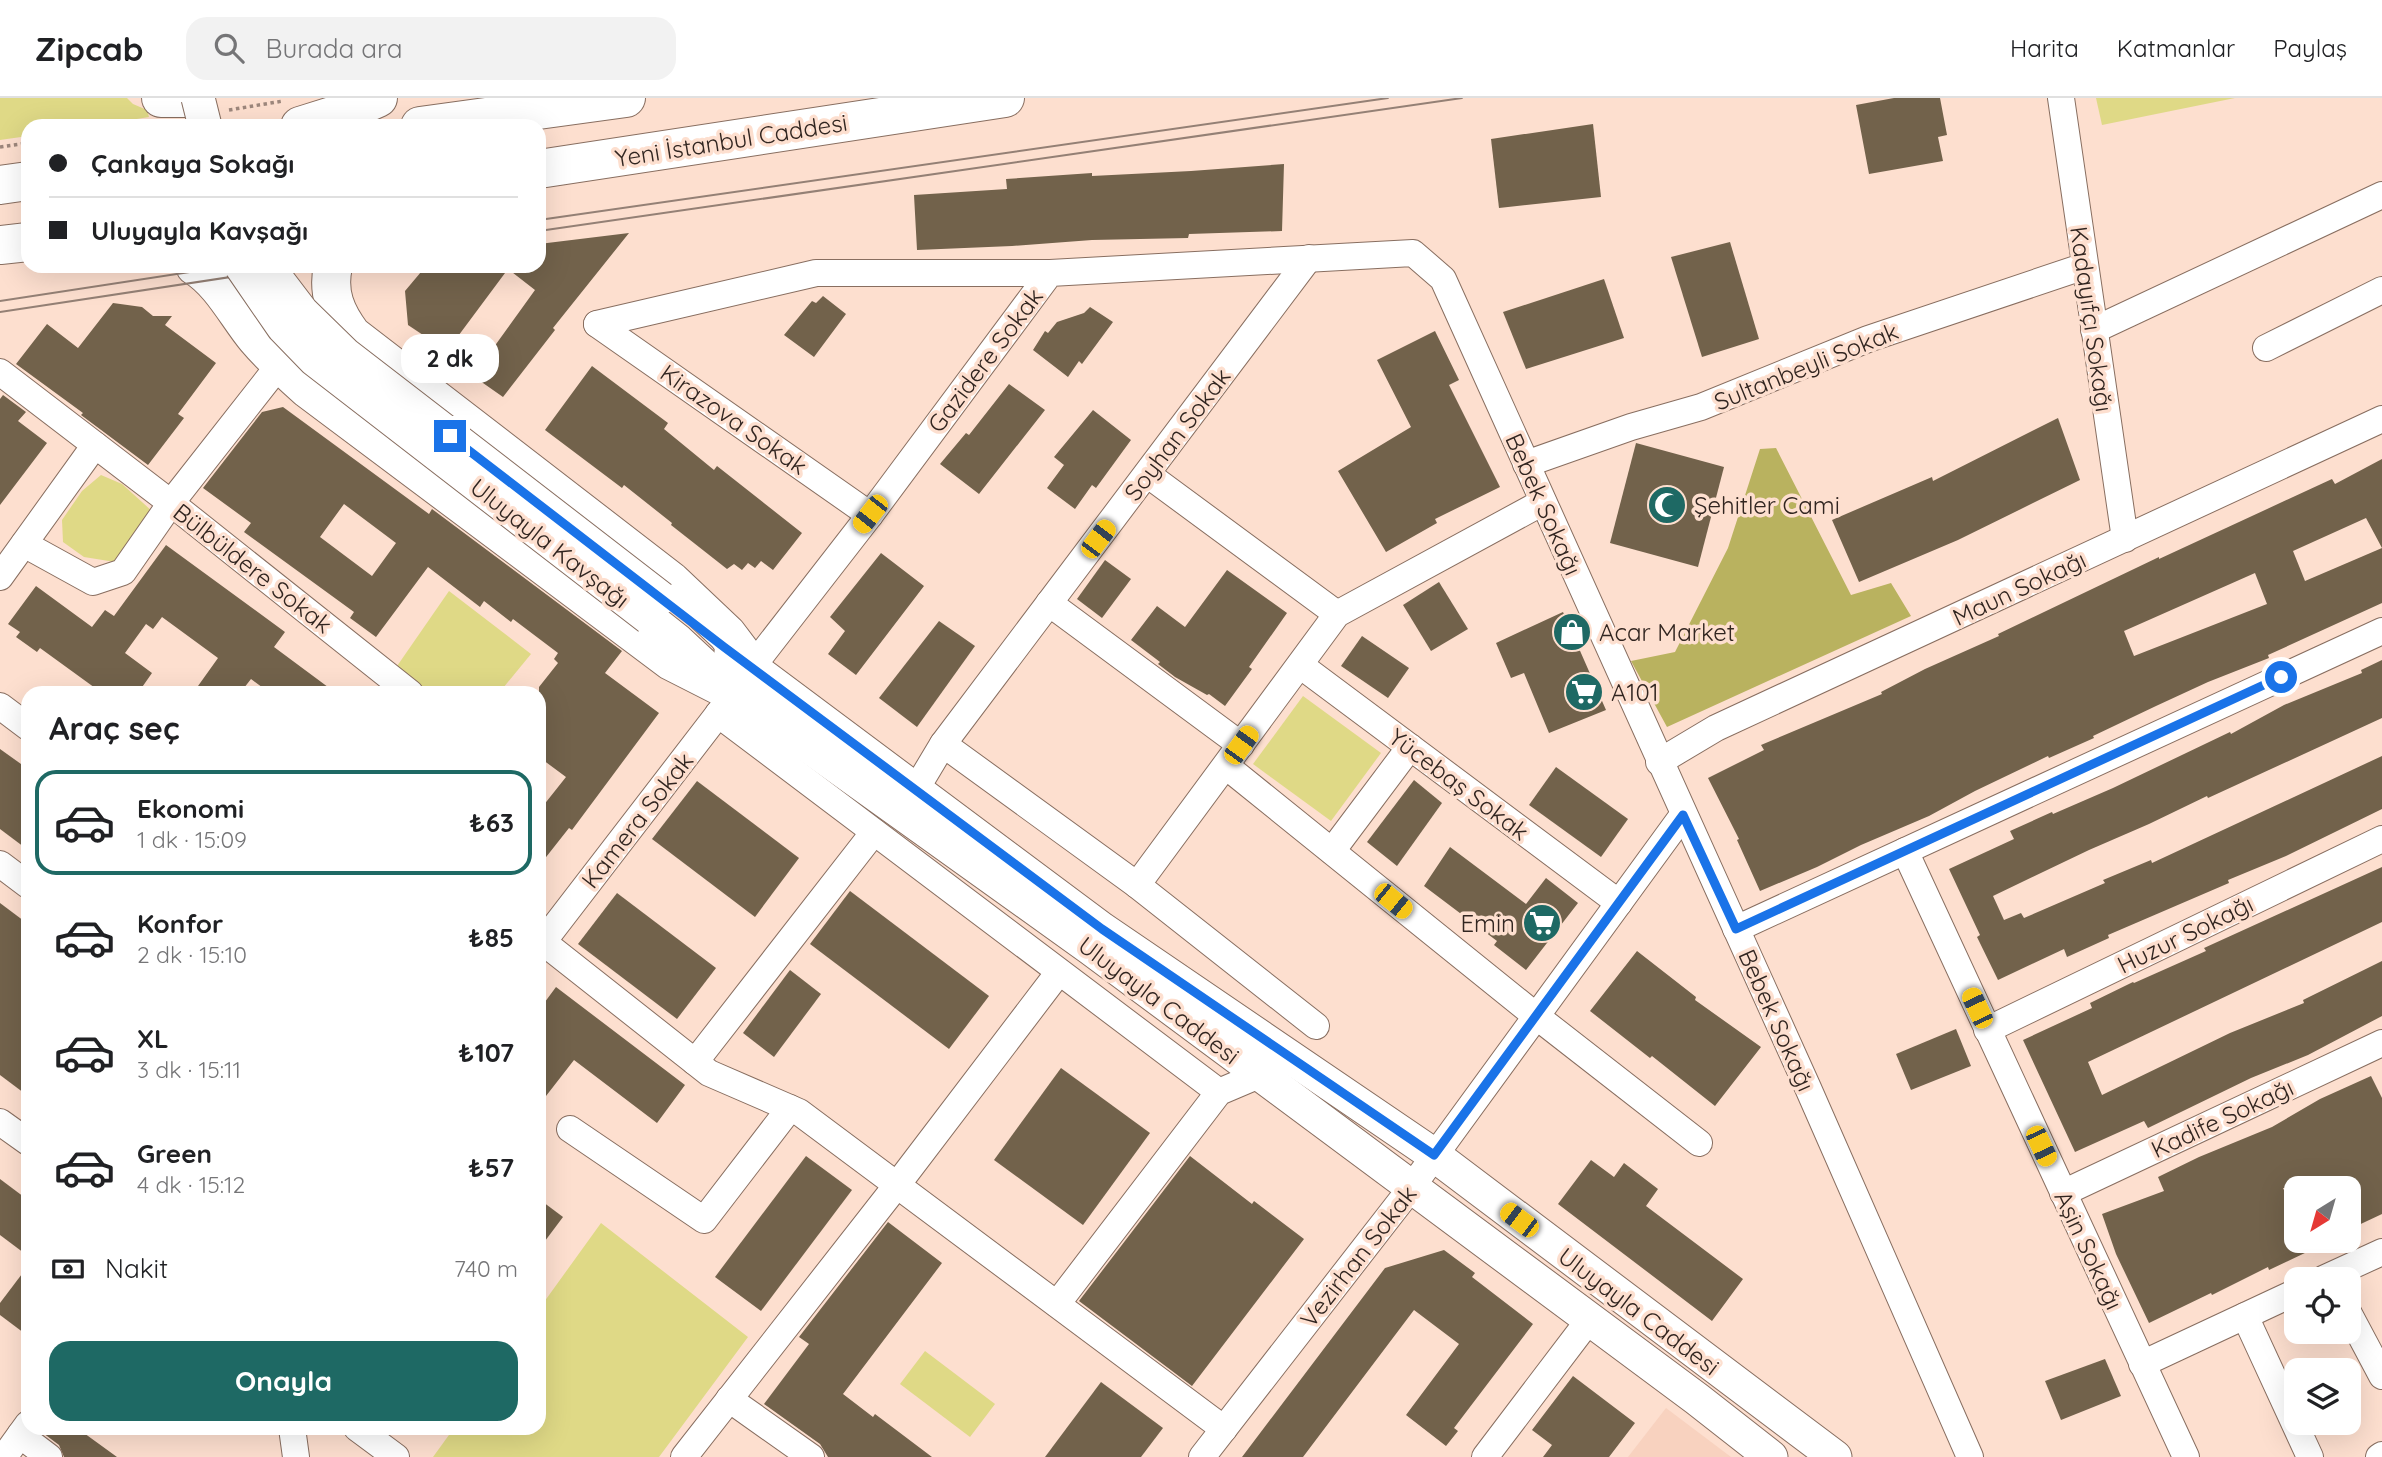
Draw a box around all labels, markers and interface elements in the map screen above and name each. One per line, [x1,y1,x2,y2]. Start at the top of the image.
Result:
search box [186,17,676,80]
text: Zipcab [35,28,144,69]
icon: search [210,29,248,67]
text: Burada ara [266,32,403,65]
text: Harita [2010,33,2079,63]
text: Katmanlar [2117,33,2235,63]
text: Paylaş [2273,33,2347,63]
street label: Yeni İstanbul Caddesi [613,107,849,173]
text: Çankaya Sokağı [91,147,295,180]
text: Uluyayla Kavşağı [91,214,308,247]
street label: Kadayıfçı Sokağı [2064,224,2120,414]
street label: Gazidere Sokak [921,282,1049,438]
street label: Sultanbeyli Sokak [1709,315,1903,417]
callout: 2 dk [401,334,499,384]
text: 2 dk [426,344,474,373]
street label: Kirazova Sokak [655,357,813,481]
street label: Soyhan Sokak [1117,362,1237,506]
route end [434,420,466,452]
street label: Bebek Sokağı [1499,428,1589,580]
street label: Uluyayla Kavşağı [464,472,636,614]
mosque icon: Şehitler Cami [1646,484,1688,526]
place label: Şehitler Cami [1694,490,1840,520]
car [849,491,892,537]
street label: Bülbüldere Sokak [168,497,338,639]
car [1077,516,1120,562]
street label: Maun Sokağı [1948,544,2090,632]
shop icon: Acar Market [1551,611,1593,653]
place label: Acar Market [1599,617,1735,647]
route start [2265,661,2297,693]
supermarket icon: A101 [1563,671,1605,713]
place label: A101 [1611,677,1659,707]
text: Araç seç [49,708,180,748]
car [1221,722,1262,768]
street label: Yücebaş Sokak [1383,722,1535,846]
street label: Kamera Sokak [575,746,699,894]
icon: car [53,791,116,854]
text: Ekonomi [137,792,244,825]
text: ₺63 [469,806,514,839]
text: 1 dk · 15:09 [137,825,247,854]
car [1371,880,1416,922]
street label: Huzur Sokağı [2112,888,2258,980]
supermarket icon: Emin [1521,902,1563,944]
icon: car [53,906,116,969]
text: Konfor [137,907,223,940]
place label: Emin [1460,908,1515,938]
text: ₺85 [468,921,514,954]
street label: Uluyayla Caddesi [1073,930,1245,1070]
text: 2 dk · 15:10 [137,940,247,969]
street label: Bebek Sokağı [1732,944,1822,1096]
car [1959,985,1996,1031]
icon: car [53,1021,116,1084]
text: XL [137,1022,169,1055]
text: ₺107 [458,1036,514,1069]
text: 3 dk · 15:11 [137,1055,241,1084]
street label: Kadife Sokağı [2146,1072,2298,1164]
car [2023,1123,2060,1169]
icon: car [53,1136,116,1199]
text: Green [137,1137,212,1170]
text: ₺57 [468,1151,514,1184]
text: 4 dk · 15:12 [137,1170,245,1199]
north arrow [2284,1176,2361,1253]
map controls [2284,1176,2361,1435]
street label: Vezirhan Sokak [1293,1179,1423,1333]
street label: Aşin Sokağı [2048,1186,2130,1314]
car [1496,1199,1543,1241]
street label: Uluyayla Caddesi [1553,1241,1725,1381]
icon: cash [49,1250,87,1288]
text: Nakit [105,1252,168,1285]
text: 740 m [454,1254,518,1283]
button: locate [2284,1267,2361,1344]
button: Onayla [49,1341,518,1421]
button: layers [2284,1358,2361,1435]

